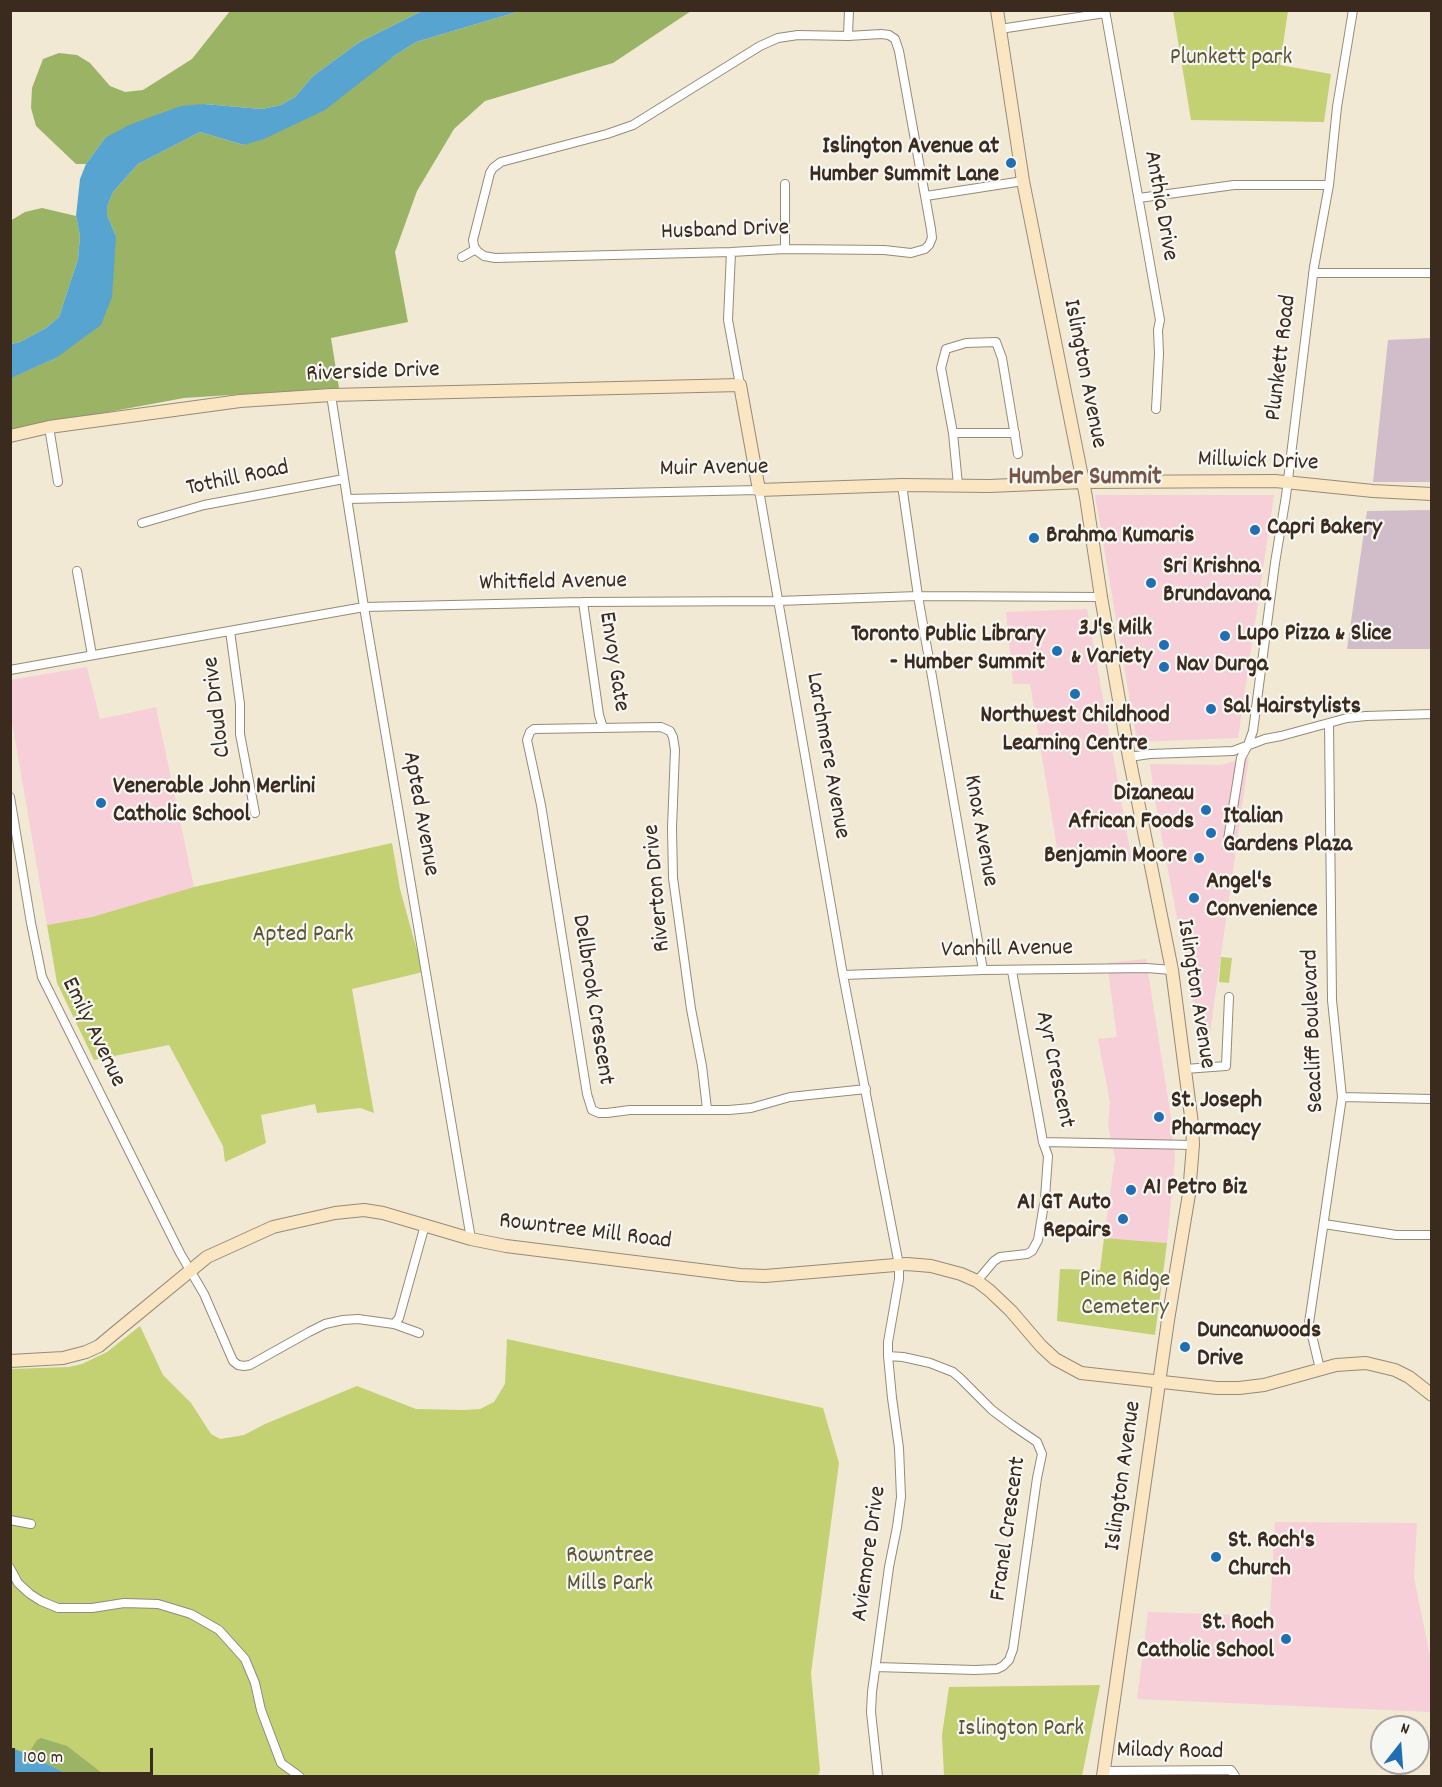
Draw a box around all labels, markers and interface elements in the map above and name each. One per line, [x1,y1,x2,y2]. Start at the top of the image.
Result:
park label: Plunkett park [1170,46,1292,74]
place label: Islington Avenue at Humber Summit Lane [809,135,999,191]
street label: Anthia Drive [1135,149,1183,263]
marker: Islington Avenue at Humber Summit Lane [1004,156,1018,170]
street label: Husband Drive [660,215,790,249]
street label: Plunkett Road [1261,293,1305,423]
street label: Islington Avenue [1054,297,1112,451]
street label: Riverside Drive [306,357,440,391]
street label: Millwick Drive [1197,446,1319,480]
street label: Tothill Road [184,455,292,505]
street label: Muir Avenue [659,455,769,485]
district label: Humber Summit [1008,463,1162,495]
place label: Capri Bakery [1267,516,1382,544]
marker: Capri Bakery [1248,523,1262,537]
place label: Brahma Kumaris [1046,524,1194,552]
marker: Brahma Kumaris [1027,531,1041,545]
place label: Sri Krishna Brundavana [1163,555,1271,611]
street label: Whitfield Avenue [479,568,627,600]
marker: Sri Krishna Brundavana [1144,576,1158,590]
street label: Envoy Gate [590,610,634,714]
place label: 3J's Milk & Variety [1071,617,1152,673]
place label: Lupo Pizza & Slice [1237,622,1392,650]
place label: Toronto Public Library - Humber Summit [851,623,1045,679]
marker: Lupo Pizza & Slice [1218,629,1232,643]
marker: 3J's Milk & Variety [1157,638,1171,652]
marker: Toronto Public Library - Humber Summit [1050,644,1064,658]
place label: Nav Durga [1176,653,1268,681]
street label: Cloud Drive [199,655,239,759]
marker: Nav Durga [1157,660,1171,674]
street label: Larchmere Avenue [797,671,855,841]
marker: Northwest Childhood Learning Centre [1068,687,1082,701]
place label: Sal Hairstylists [1223,695,1361,723]
marker: Sal Hairstylists [1204,702,1218,716]
place label: Northwest Childhood Learning Centre [980,704,1170,760]
street label: Apted Avenue [394,749,444,879]
street label: Knox Avenue [955,773,1003,889]
place label: Venerable John Merlini Catholic School [113,775,315,831]
place label: Dizaneau African Foods [1068,782,1194,838]
marker: Venerable John Merlini Catholic School [94,796,108,810]
marker: Dizaneau African Foods [1199,803,1213,817]
place label: Italian Gardens Plaza [1223,805,1352,861]
street label: Riverton Drive [639,823,679,953]
marker: Italian Gardens Plaza [1204,826,1218,840]
place label: Benjamin Moore [1044,844,1187,872]
marker: Benjamin Moore [1192,851,1206,865]
place label: Angel's Convenience [1206,870,1318,926]
marker: Angel's Convenience [1187,891,1201,905]
street label: Dellbrook Crescent [563,913,619,1087]
street label: Islington Avenue [1168,917,1220,1071]
park label: Apted Park [252,923,354,951]
street label: Vanhill Avenue [941,935,1073,967]
street label: Seacliff Boulevard [1298,949,1332,1113]
street label: Emily Avenue [53,973,131,1093]
street label: Ayr Crescent [1027,1009,1079,1131]
place label: St. Joseph Pharmacy [1171,1089,1262,1145]
marker: St. Joseph Pharmacy [1152,1110,1166,1124]
place label: A1 Petro Biz [1143,1176,1247,1204]
marker: A1 Petro Biz [1124,1183,1138,1197]
place label: A1 GT Auto Repairs [1017,1191,1111,1247]
street label: Rowntree Mill Road [497,1208,673,1258]
marker: A1 GT Auto Repairs [1116,1212,1130,1226]
park label: Pine Ridge Cemetery [1080,1268,1170,1324]
place label: Duncanwoods Drive [1197,1319,1321,1375]
marker: Duncanwoods Drive [1178,1340,1192,1354]
street label: Islington Avenue [1100,1399,1150,1553]
street label: Franel Crescent [986,1455,1034,1603]
street label: Aviemore Drive [847,1484,895,1624]
place label: St. Roch's Church [1228,1529,1315,1585]
park label: Rowntree Mills Park [566,1544,654,1600]
marker: St. Roch's Church [1209,1550,1223,1564]
place label: St. Roch Catholic School [1137,1611,1274,1667]
marker: St. Roch Catholic School [1279,1632,1293,1646]
north arrow [1370,1715,1430,1775]
park label: Islington Park [958,1717,1084,1745]
text: N [1398,1717,1412,1741]
scale bar [15,1736,156,1774]
street label: Milady Road [1116,1738,1224,1768]
text: 100 m [23,1746,63,1771]

